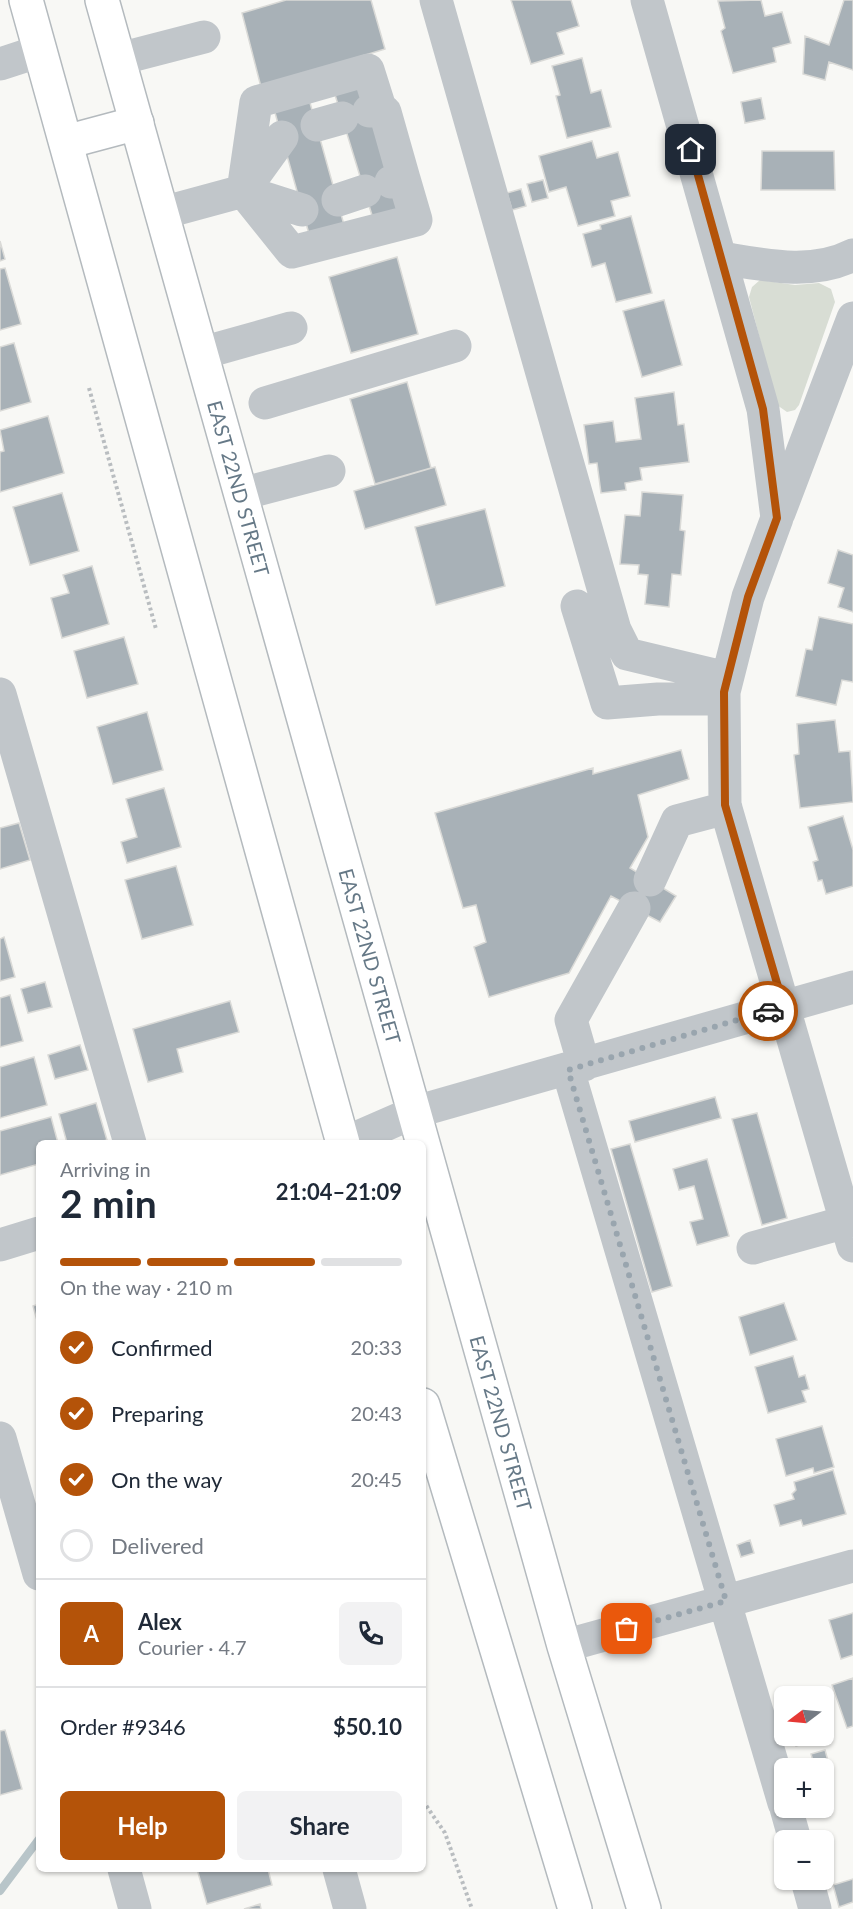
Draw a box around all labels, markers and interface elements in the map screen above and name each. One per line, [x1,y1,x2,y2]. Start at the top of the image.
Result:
pin [665,124,716,175]
icon: home [674,133,707,166]
street label: EAST 22ND STREET [203,398,275,579]
street label: EAST 22ND STREET [334,866,406,1047]
courier [738,981,798,1041]
icon: car [752,995,785,1028]
text: Arriving in [60,1157,151,1181]
text: 21:04–21:09 [276,1178,402,1205]
text: 2 min [60,1180,157,1226]
text: On the way · 210 m [60,1275,233,1299]
icon: check [60,1331,93,1364]
street label: EAST 22ND STREET [465,1332,538,1514]
text: Confirmed [111,1334,213,1361]
text: 20:33 [351,1335,402,1359]
icon: check [60,1397,93,1430]
text: Preparing [111,1400,203,1427]
text: 20:43 [351,1401,402,1425]
icon: check [60,1463,93,1496]
text: On the way [111,1466,222,1493]
text: 20:45 [351,1467,402,1491]
text: Delivered [111,1532,204,1559]
button: phone [339,1602,402,1665]
pin [601,1603,652,1654]
text: Alex [138,1608,182,1635]
icon: bag [610,1612,643,1645]
text: A [84,1620,99,1647]
text: Courier · 4.7 [138,1635,247,1659]
north arrow [774,1686,834,1746]
map controls [774,1686,834,1890]
text: Order #9346 [60,1713,186,1740]
text: $50.10 [333,1713,402,1740]
button: + [774,1758,834,1818]
button: Help [60,1791,225,1860]
button: Share [237,1791,402,1860]
button: − [774,1830,834,1890]

